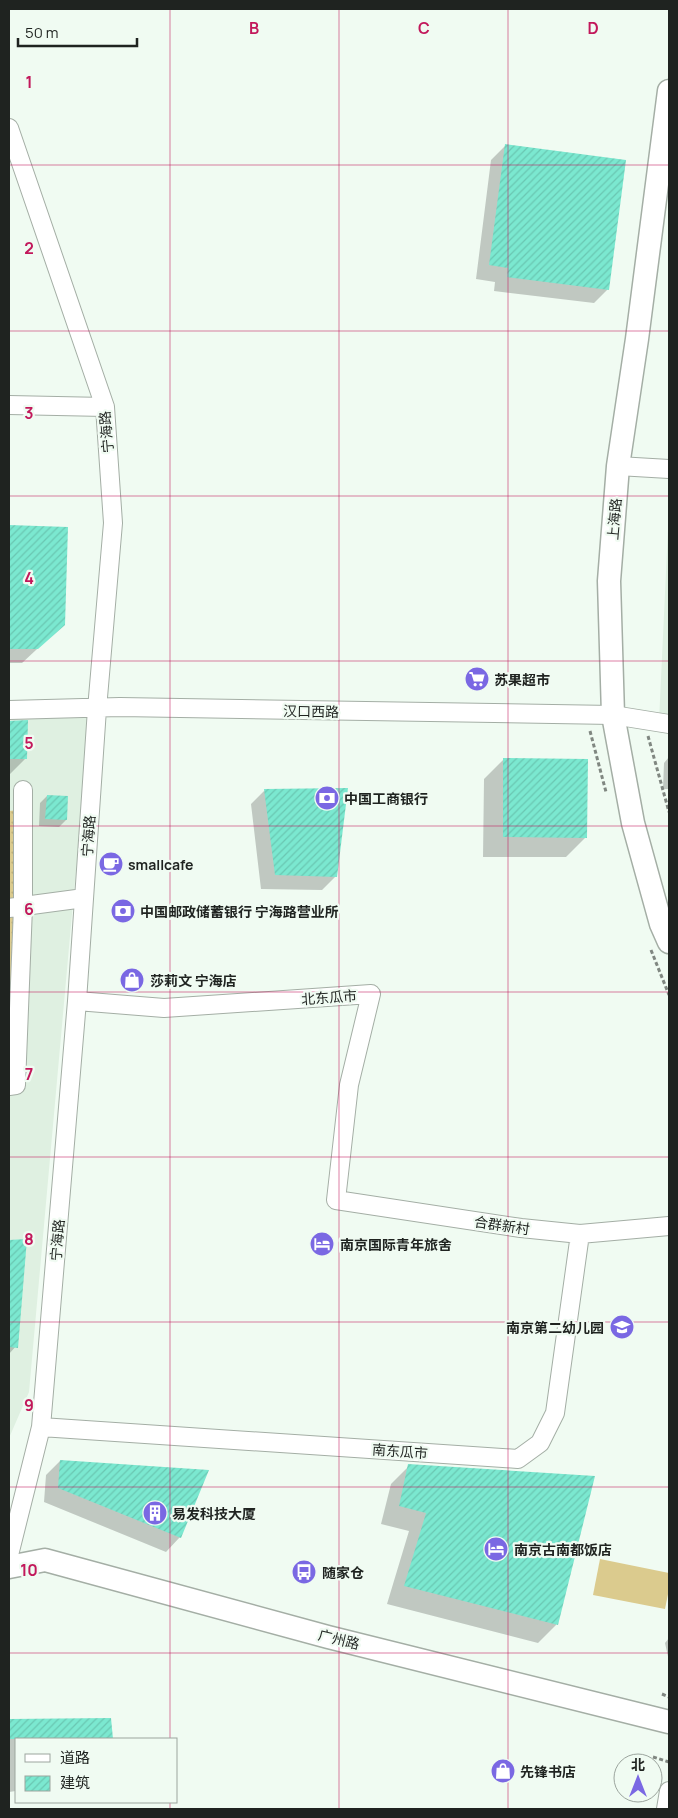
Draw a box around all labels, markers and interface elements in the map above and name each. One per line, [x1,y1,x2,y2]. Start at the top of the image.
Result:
scale bar [18,15,136,47]
text: B [249,17,259,39]
text: C [418,17,430,39]
text: D [587,17,599,39]
text: 50 m [25,22,59,43]
text: 1 [25,71,33,93]
text: 2 [24,237,34,259]
text: 3 [24,402,34,424]
street label: 宁海路 [95,410,117,454]
street label: 上海路 [603,497,625,541]
text: 4 [24,567,34,589]
supermarket icon: 苏果超市 [464,666,490,692]
place label: 苏果超市 [494,670,550,689]
street label: 汉口西路 [283,701,339,721]
text: 5 [24,732,34,754]
bank icon: 中国工商银行 [314,785,340,811]
place label: 中国工商银行 [344,789,428,808]
street label: 宁海路 [77,814,99,858]
cafe icon: smallcafe [98,851,124,877]
place label: smallcafe [128,855,194,874]
text: 6 [24,898,34,920]
bank icon: 中国邮政储蓄银行 宁海路营业所 [110,898,136,924]
place label: 中国邮政储蓄银行 宁海路营业所 [140,902,339,921]
shop icon: 莎莉文 宁海店 [119,967,145,993]
place label: 莎莉文 宁海店 [150,971,237,990]
street label: 北东瓜市 [300,986,358,1008]
text: 7 [25,1063,33,1085]
street label: 合群新村 [473,1212,531,1238]
street label: 宁海路 [46,1218,68,1262]
text: 8 [24,1228,34,1250]
hotel icon: 南京国际青年旅舍 [309,1231,335,1257]
place label: 南京国际青年旅舍 [340,1235,452,1254]
school or university icon: 南京第二幼儿园 [609,1314,635,1340]
place label: 南京第二幼儿园 [506,1318,604,1337]
text: 9 [24,1394,34,1416]
street label: 南东瓜市 [371,1440,429,1462]
building icon: 易发科技大厦 [142,1500,168,1526]
place label: 易发科技大厦 [172,1504,256,1523]
hotel icon: 南京古南都饭店 [483,1536,509,1562]
place label: 南京古南都饭店 [514,1540,612,1559]
text: 10 [20,1559,38,1581]
bus stop icon: 随家仓 [291,1559,317,1585]
place label: 随家仓 [322,1563,364,1582]
street label: 广州路 [316,1625,362,1653]
legend [15,1738,178,1803]
text: 道路 [60,1747,90,1768]
north arrow [613,1753,663,1803]
text: 北 [631,1755,645,1774]
shop icon: 先锋书店 [490,1758,516,1784]
place label: 先锋书店 [520,1762,576,1781]
text: 建筑 [60,1772,90,1793]

